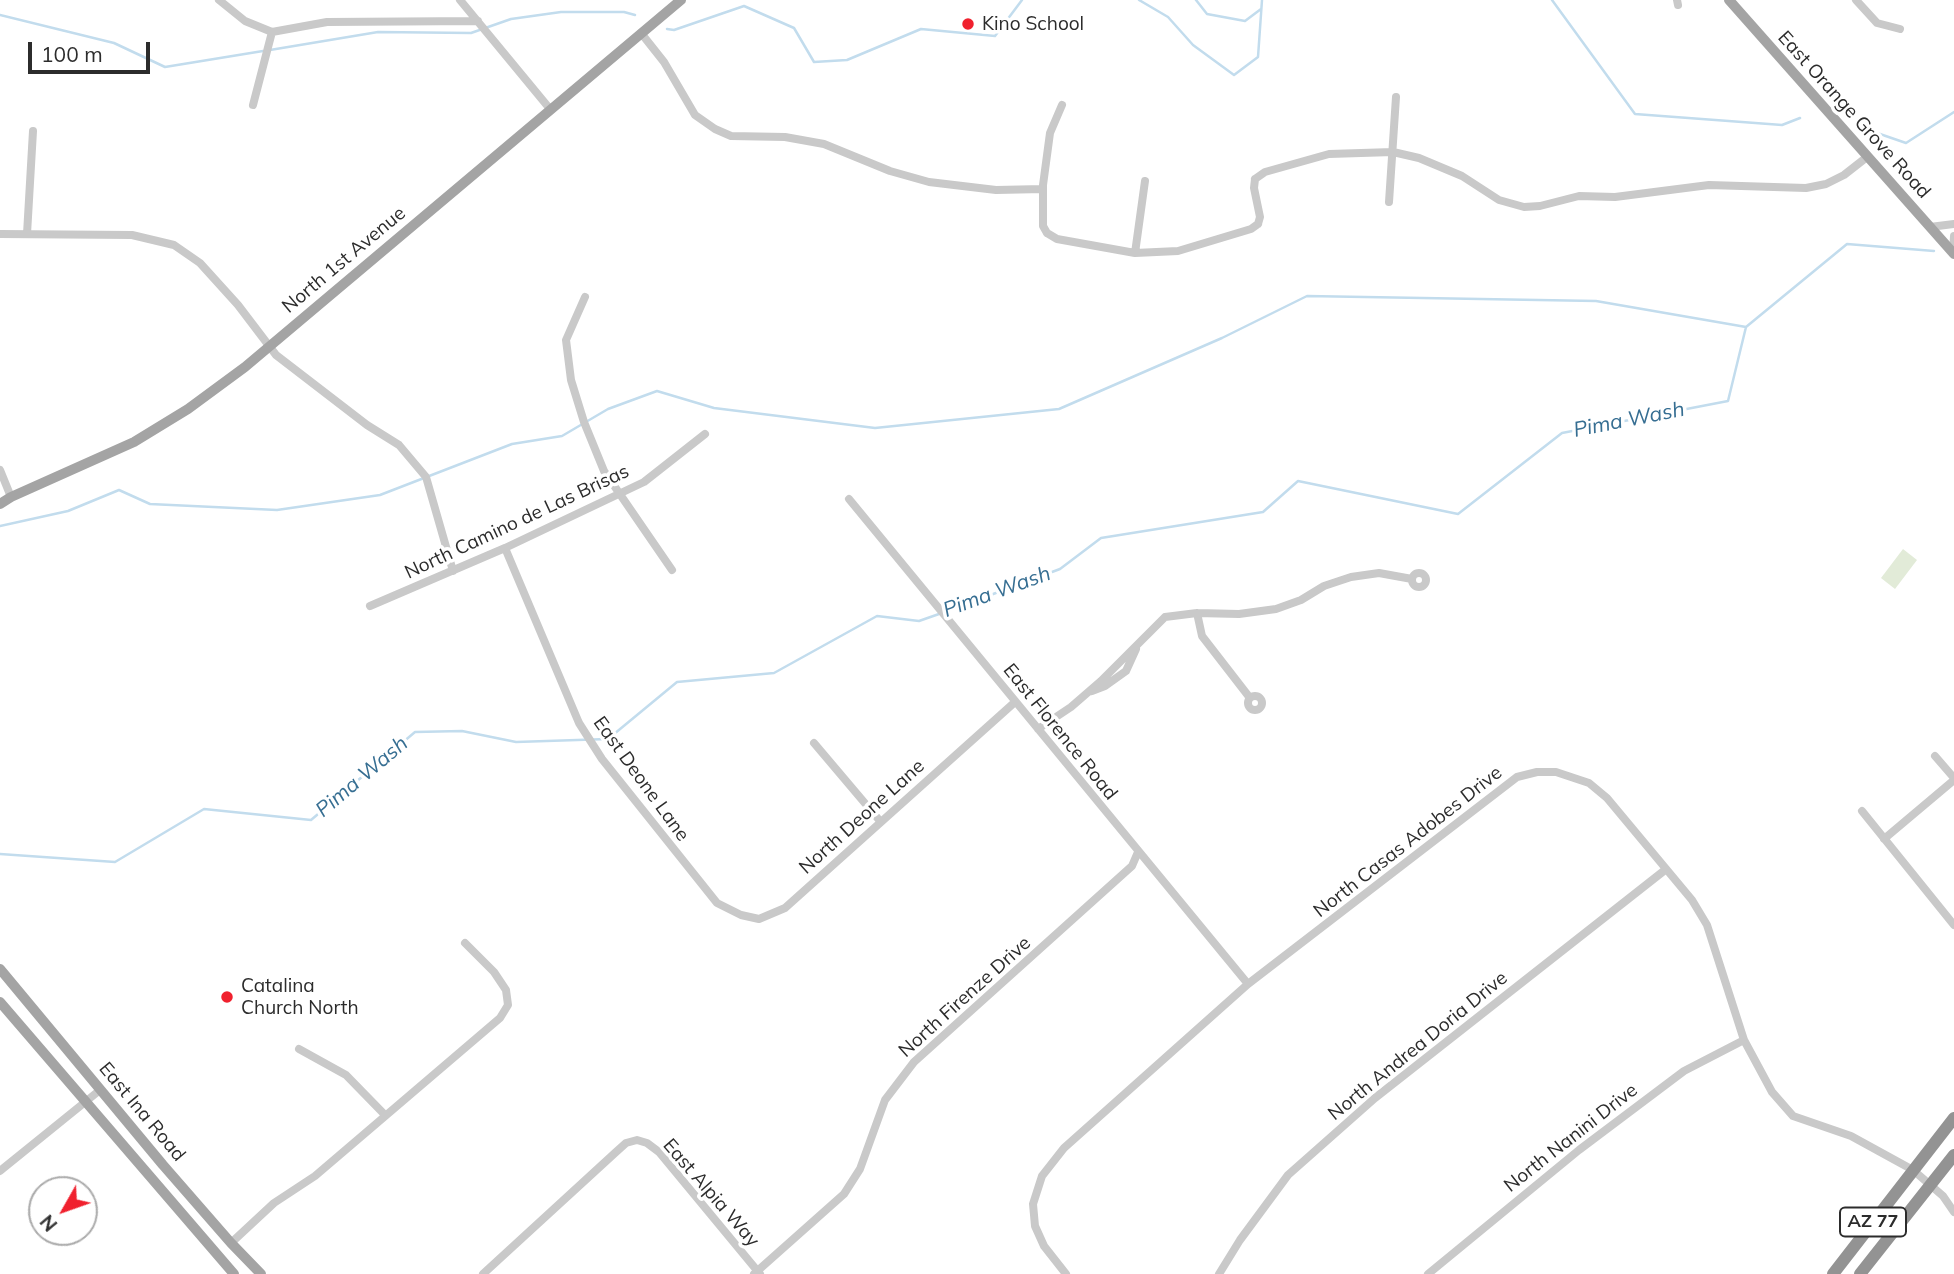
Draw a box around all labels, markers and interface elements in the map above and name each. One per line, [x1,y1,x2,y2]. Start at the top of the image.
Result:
place label: Kino School [982,13,1084,35]
marker: Kino School [960,16,976,32]
street label: East Orange Grove Road [1773,27,1935,203]
scale bar [32,28,154,72]
text: 100 m [41,41,103,67]
street label: North 1st Avenue [278,202,410,318]
water label: Pima Wash [1571,397,1687,443]
street label: North Camino de Las Brisas [401,460,633,584]
water label: Pima Wash [940,561,1054,623]
street label: East Florence Road [998,659,1122,805]
street label: East Deone Lane [588,712,694,846]
water label: Pima Wash [311,731,413,823]
street label: North Deone Lane [795,755,929,879]
street label: North Casas Adobes Drive [1309,761,1507,923]
street label: North Firenze Drive [894,932,1036,1062]
street label: North Andrea Doria Drive [1324,967,1512,1125]
place label: Catalina Church North [241,975,359,1019]
marker: Catalina Church North [219,989,235,1005]
street label: East Ina Road [94,1058,190,1166]
street label: North Nanini Drive [1500,1079,1642,1197]
street label: East Alpia Way [658,1134,764,1252]
north arrow [28,1176,98,1246]
road number: AZ 77 [1840,1208,1906,1237]
text: N [35,1210,62,1236]

